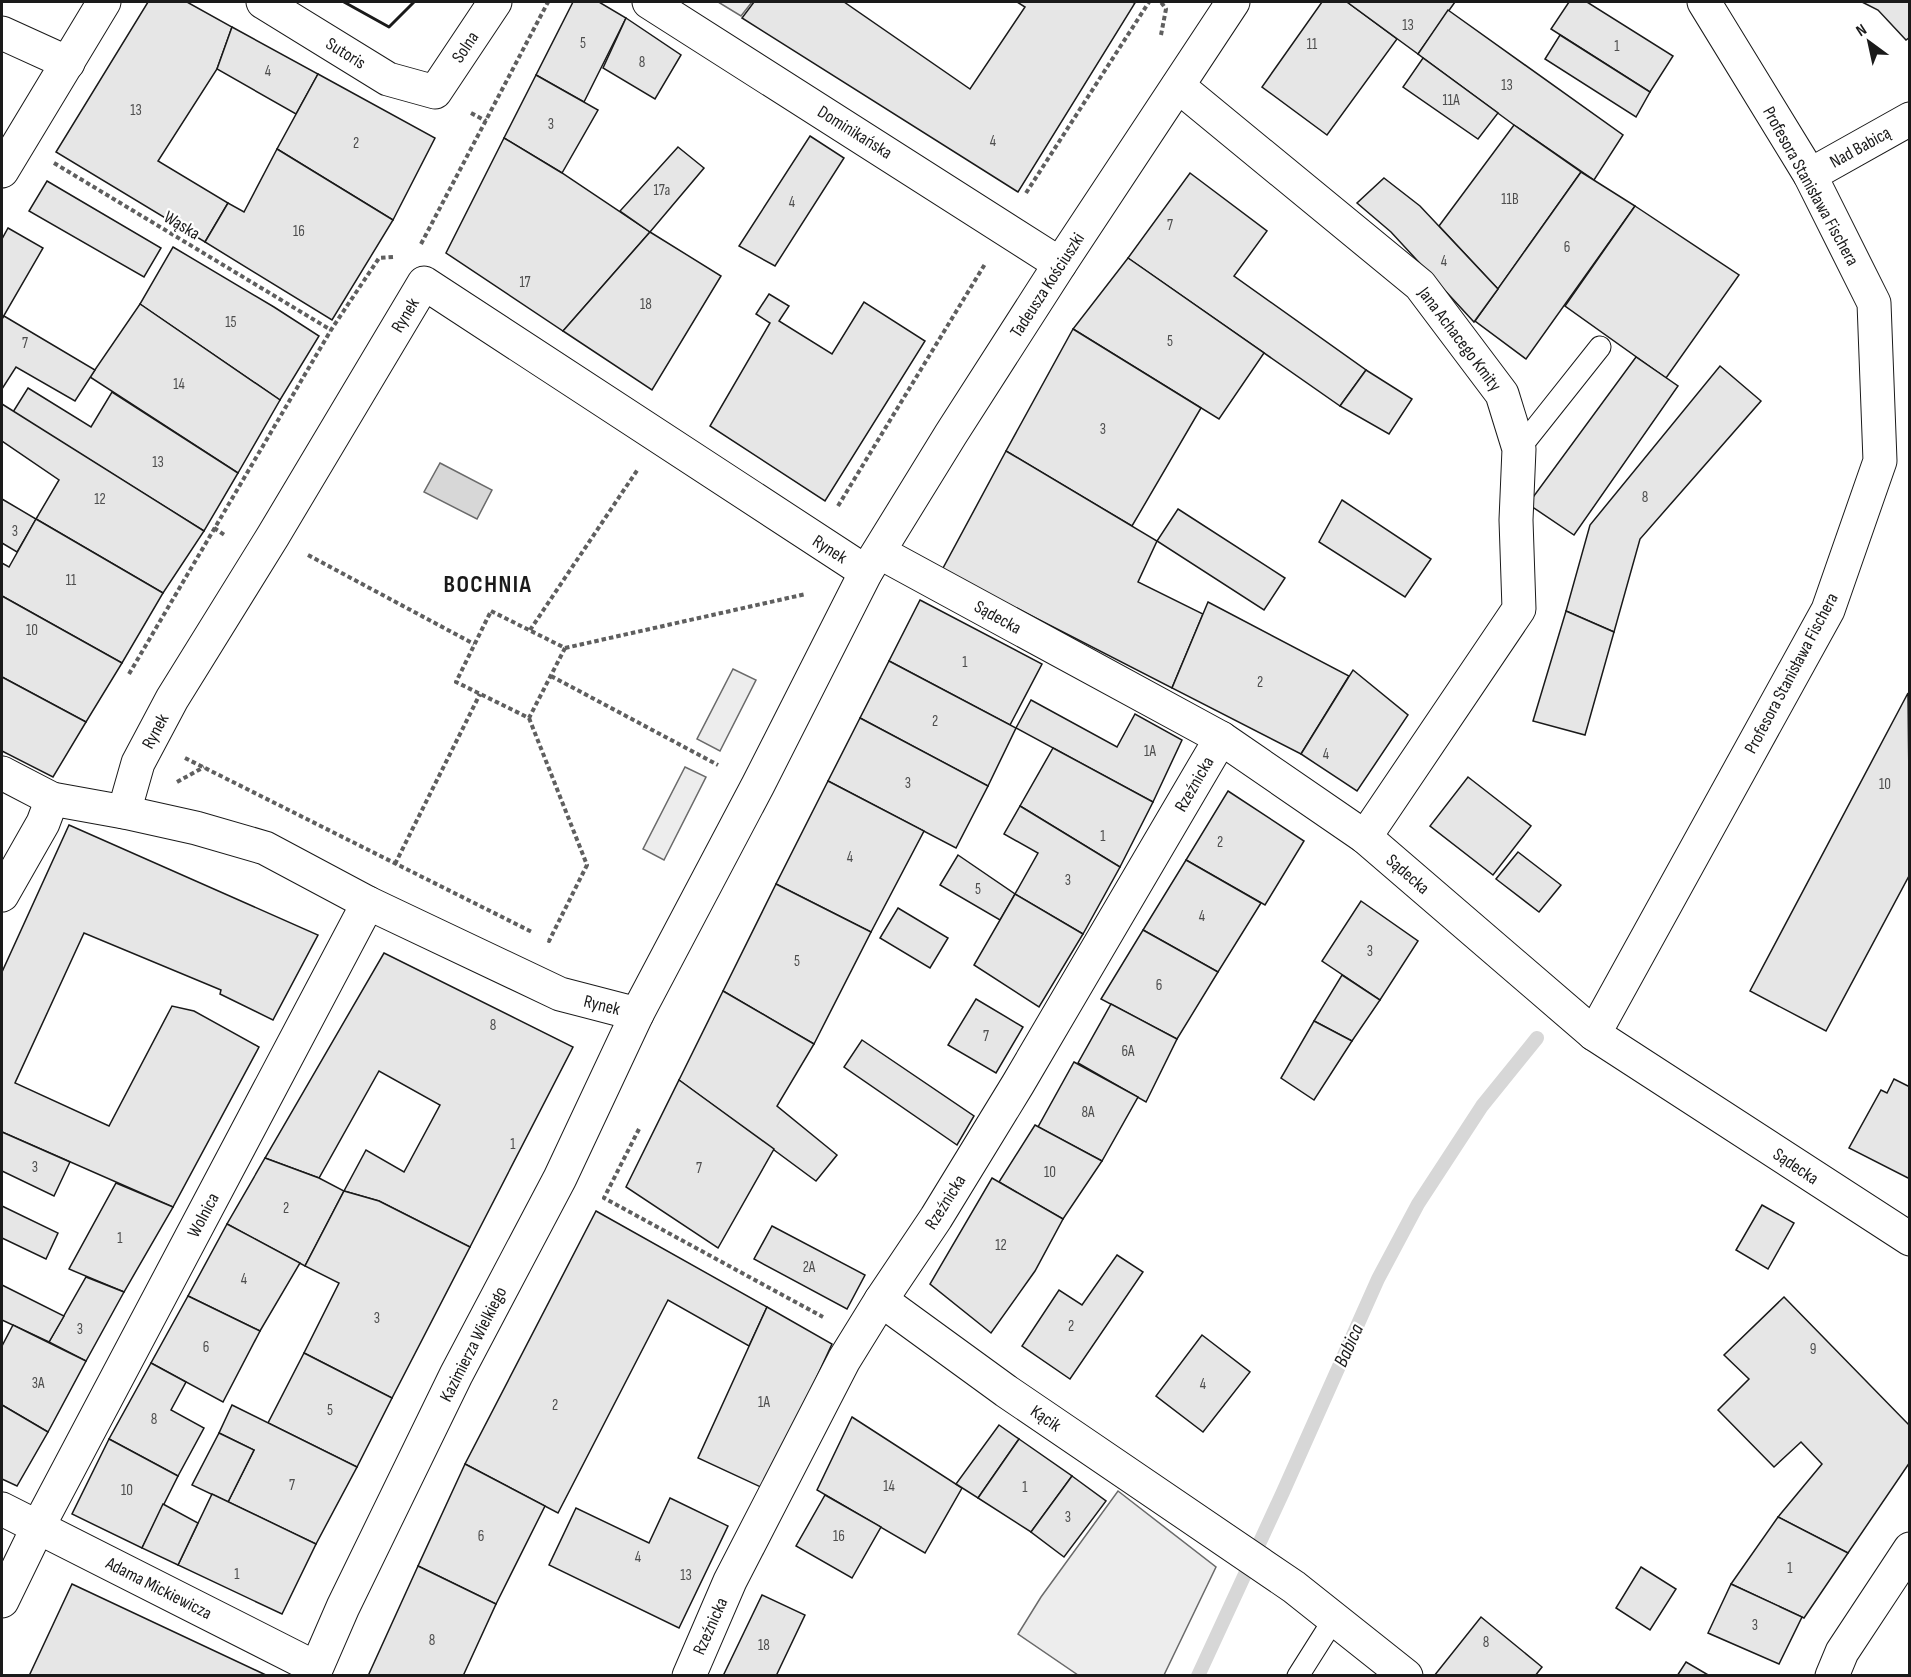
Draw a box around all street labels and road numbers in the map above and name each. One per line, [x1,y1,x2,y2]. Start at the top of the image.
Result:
street label: Solna [447,28,483,67]
street label: Sutoris [322,33,370,74]
street label: Dominikańska [814,101,896,164]
street label: Profesora Stanisława Fischera [1758,103,1863,270]
street label: Nad Babicą [1826,122,1894,173]
street label: Wąska [160,207,204,244]
street label: Tadeusza Kościuszki [1006,229,1089,342]
street label: Jana Achacego Kmity [1413,282,1506,396]
street label: Rynek [387,294,424,336]
street label: Rynek [809,531,851,568]
street label: Profesora Stanisława Fischera [1740,589,1843,757]
street label: Sądecka [971,596,1025,639]
street label: Rynek [138,710,173,752]
street label: Rzeźnicka [1170,753,1219,816]
street label: Sądecka [1382,850,1434,899]
street label: Rynek [581,991,622,1020]
street label: Sądecka [1769,1144,1823,1189]
street label: Rzeźnicka [921,1171,970,1233]
street label: Wolnica [183,1189,224,1241]
street label: Kazimierza Wielkiego [435,1283,511,1405]
street label: Kącik [1026,1401,1065,1436]
street label: Adama Mickiewicza [102,1552,215,1624]
street label: Rzeźnicka [689,1594,732,1658]

